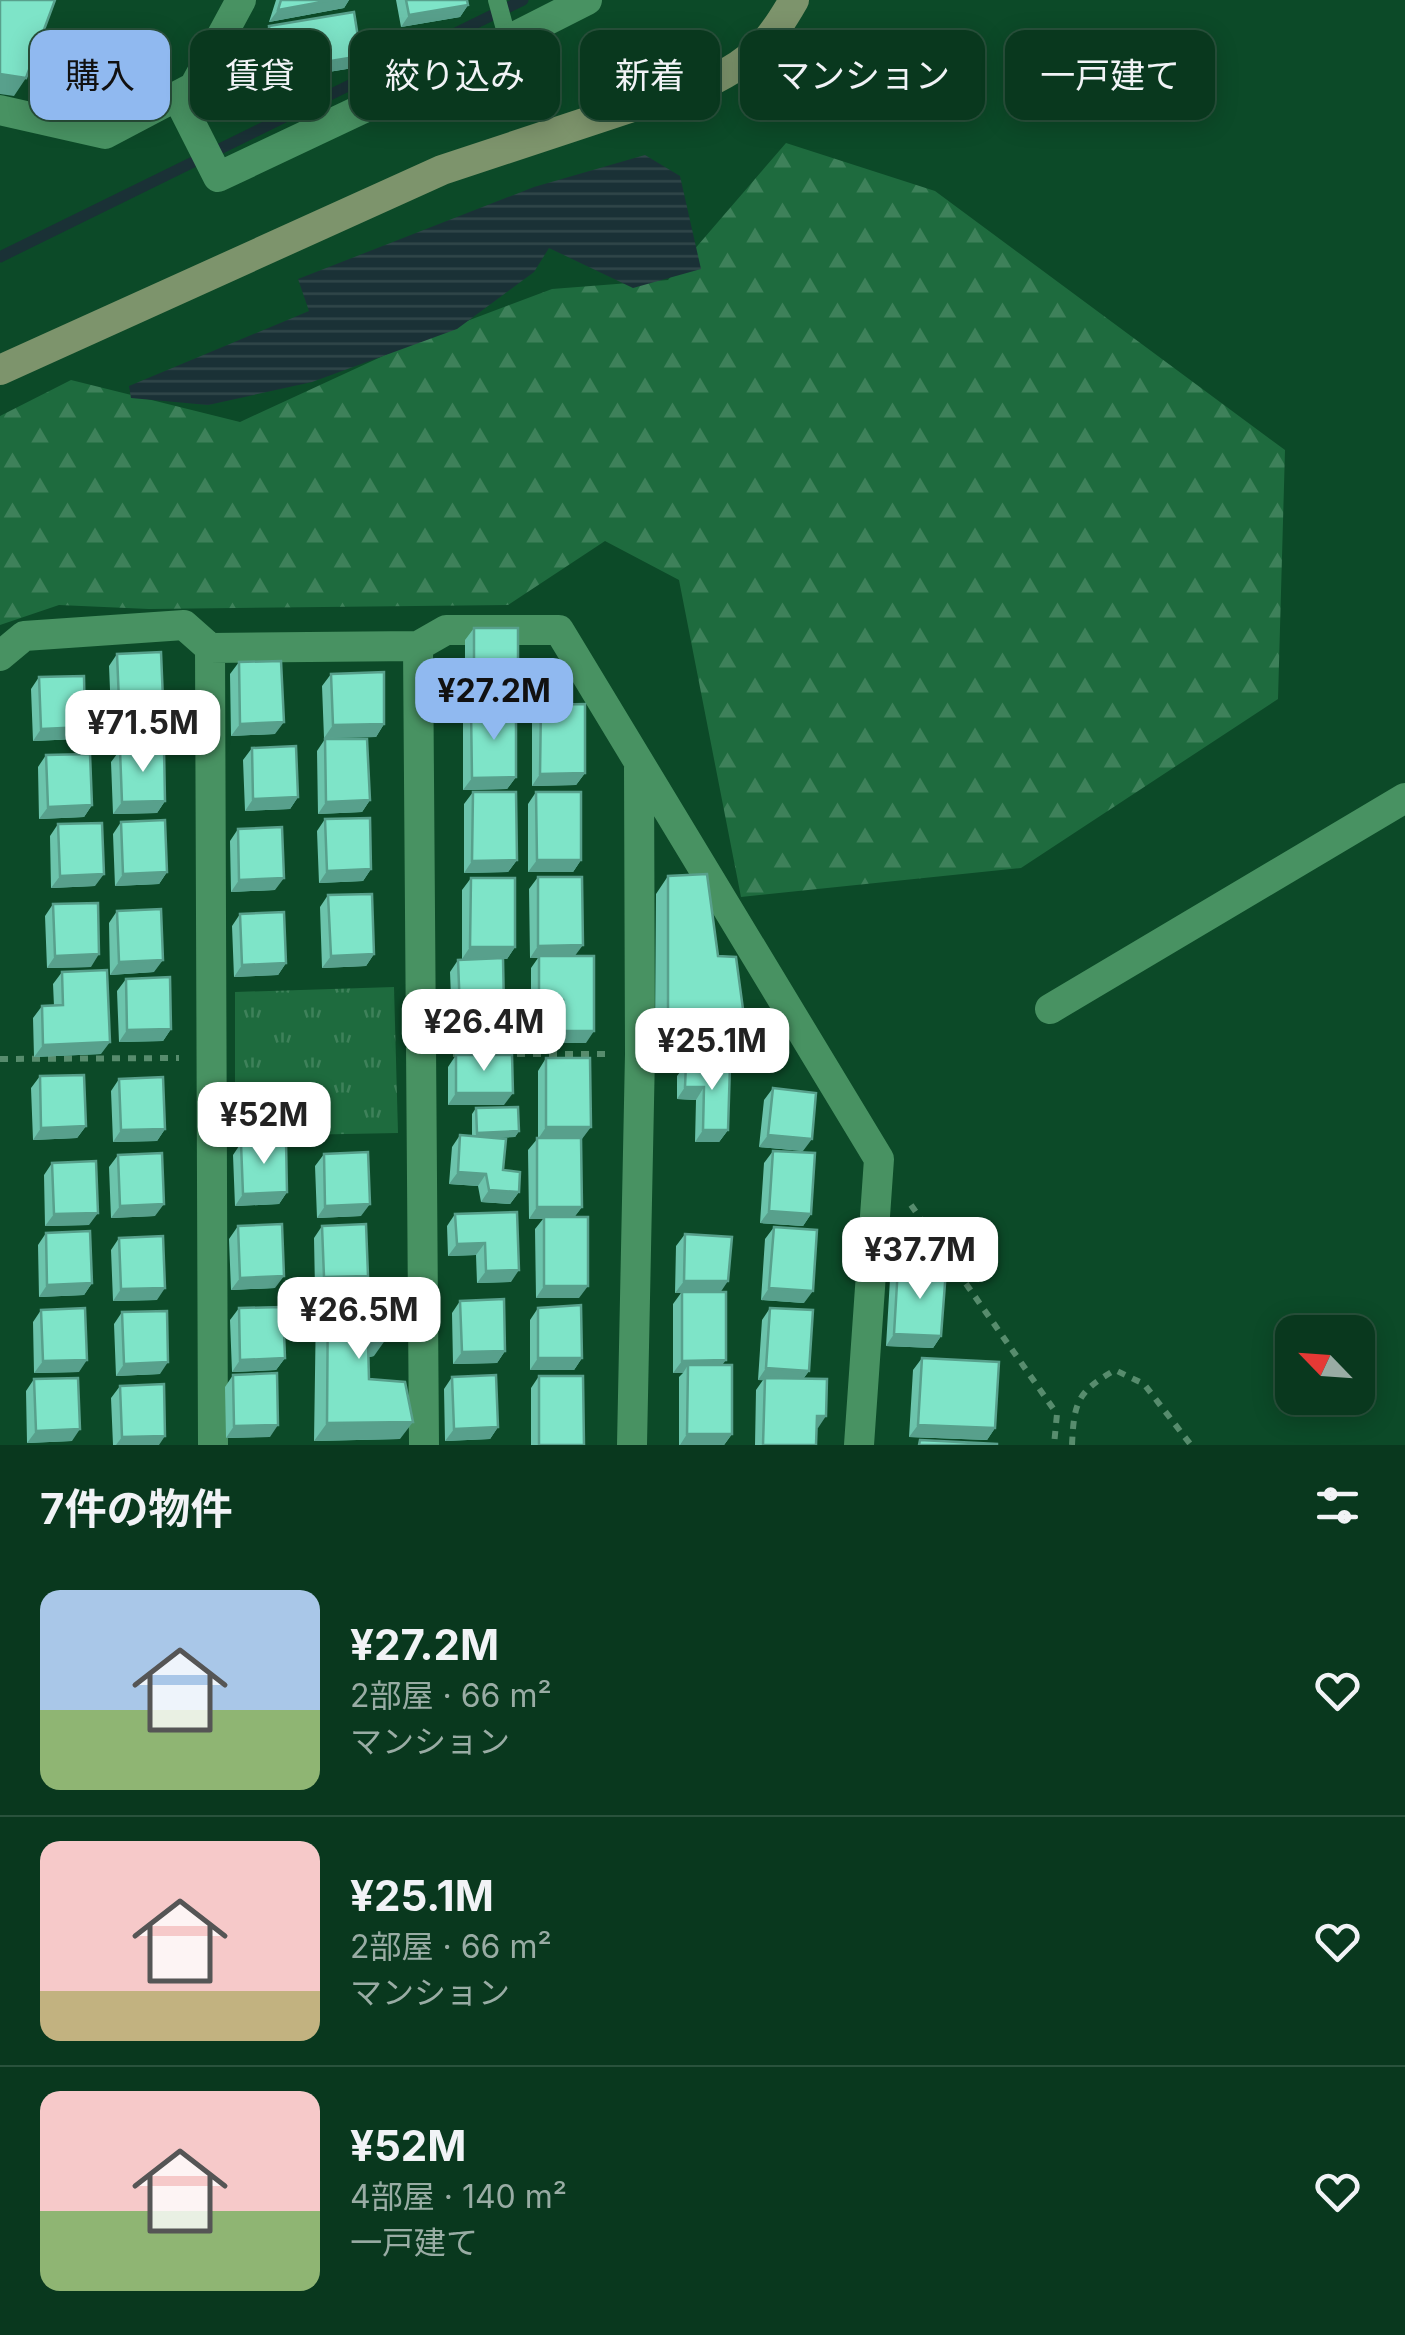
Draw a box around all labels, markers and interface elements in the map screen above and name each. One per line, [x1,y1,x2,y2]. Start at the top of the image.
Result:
chip: 購入 [30,30,170,120]
chip: 賃貸 [190,30,330,120]
chip: 絞り込み [350,30,560,120]
chip: 新着 [580,30,720,120]
chip: マンション [740,30,985,120]
chip: 一戸建て [1005,30,1215,120]
pin: ¥27.2M [413,658,575,743]
text: ¥27.2M [437,671,551,710]
pin: ¥71.5M [62,690,224,775]
text: ¥71.5M [87,703,199,742]
pin: ¥26.4M [403,989,565,1074]
text: ¥26.4M [424,1002,544,1041]
pin: ¥25.1M [631,1008,793,1093]
text: ¥25.1M [657,1021,767,1060]
pin: ¥52M [205,1082,323,1167]
text: ¥52M [220,1095,308,1134]
pin: ¥37.7M [839,1217,1001,1302]
text: ¥37.7M [864,1230,976,1269]
pin: ¥26.5M [278,1277,440,1362]
text: ¥26.5M [300,1290,418,1329]
north arrow [1275,1315,1375,1415]
map controls [1275,1315,1375,1415]
icon: filters [1310,1478,1365,1533]
text: 7件の物件 [40,1483,232,1534]
text: ¥27.2M [350,1619,499,1670]
icon: home [120,1630,240,1750]
icon: heart [1310,1663,1365,1718]
text: 2部屋 · 66 m² [350,1676,552,1715]
text: マンション [350,1722,510,1761]
text: ¥25.1M [350,1870,494,1921]
icon: home [120,1881,240,2001]
icon: heart [1310,1914,1365,1969]
text: 2部屋 · 66 m² [350,1927,552,1966]
text: マンション [350,1973,510,2012]
text: ¥52M [350,2120,466,2171]
icon: home [120,2131,240,2251]
icon: heart [1310,2164,1365,2219]
text: 4部屋 · 140 m² [350,2177,567,2216]
text: 一戸建て [350,2223,478,2262]

